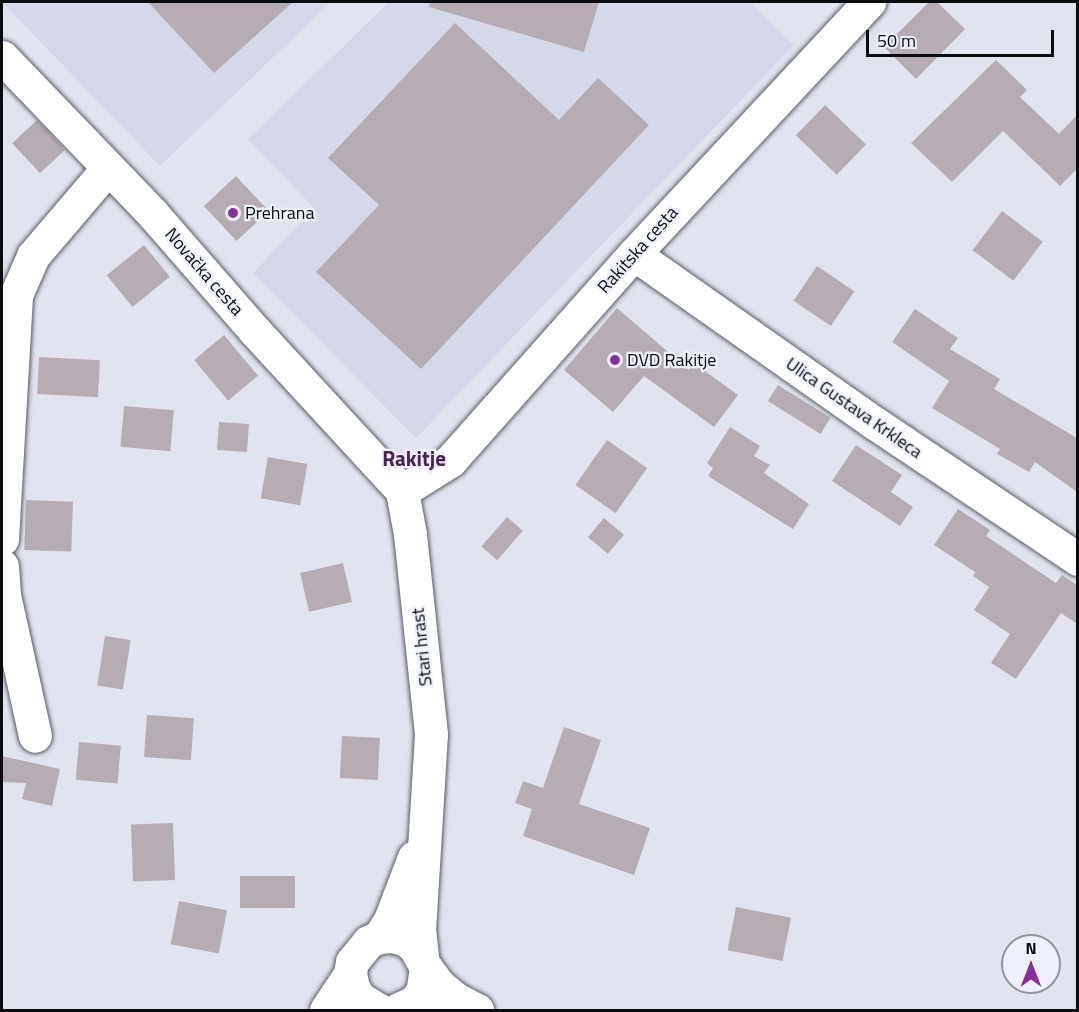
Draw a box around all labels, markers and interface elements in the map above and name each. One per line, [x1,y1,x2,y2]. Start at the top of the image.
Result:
scale bar [869,18,1056,56]
text: 50 m [877,27,916,54]
place label: Prehrana [245,202,314,224]
street label: Rakitska cesta [593,202,683,298]
marker: Prehrana [226,206,240,220]
street label: Novačka cesta [160,224,248,320]
place label: DVD Rakitje [627,349,716,371]
marker: DVD Rakitje [608,353,622,367]
street label: Ulica Gustava Krkleca [782,353,926,463]
district label: Rakitje [382,445,446,471]
street label: Stari hrast [407,607,437,687]
north arrow [1001,934,1061,994]
text: N [1025,936,1037,960]

